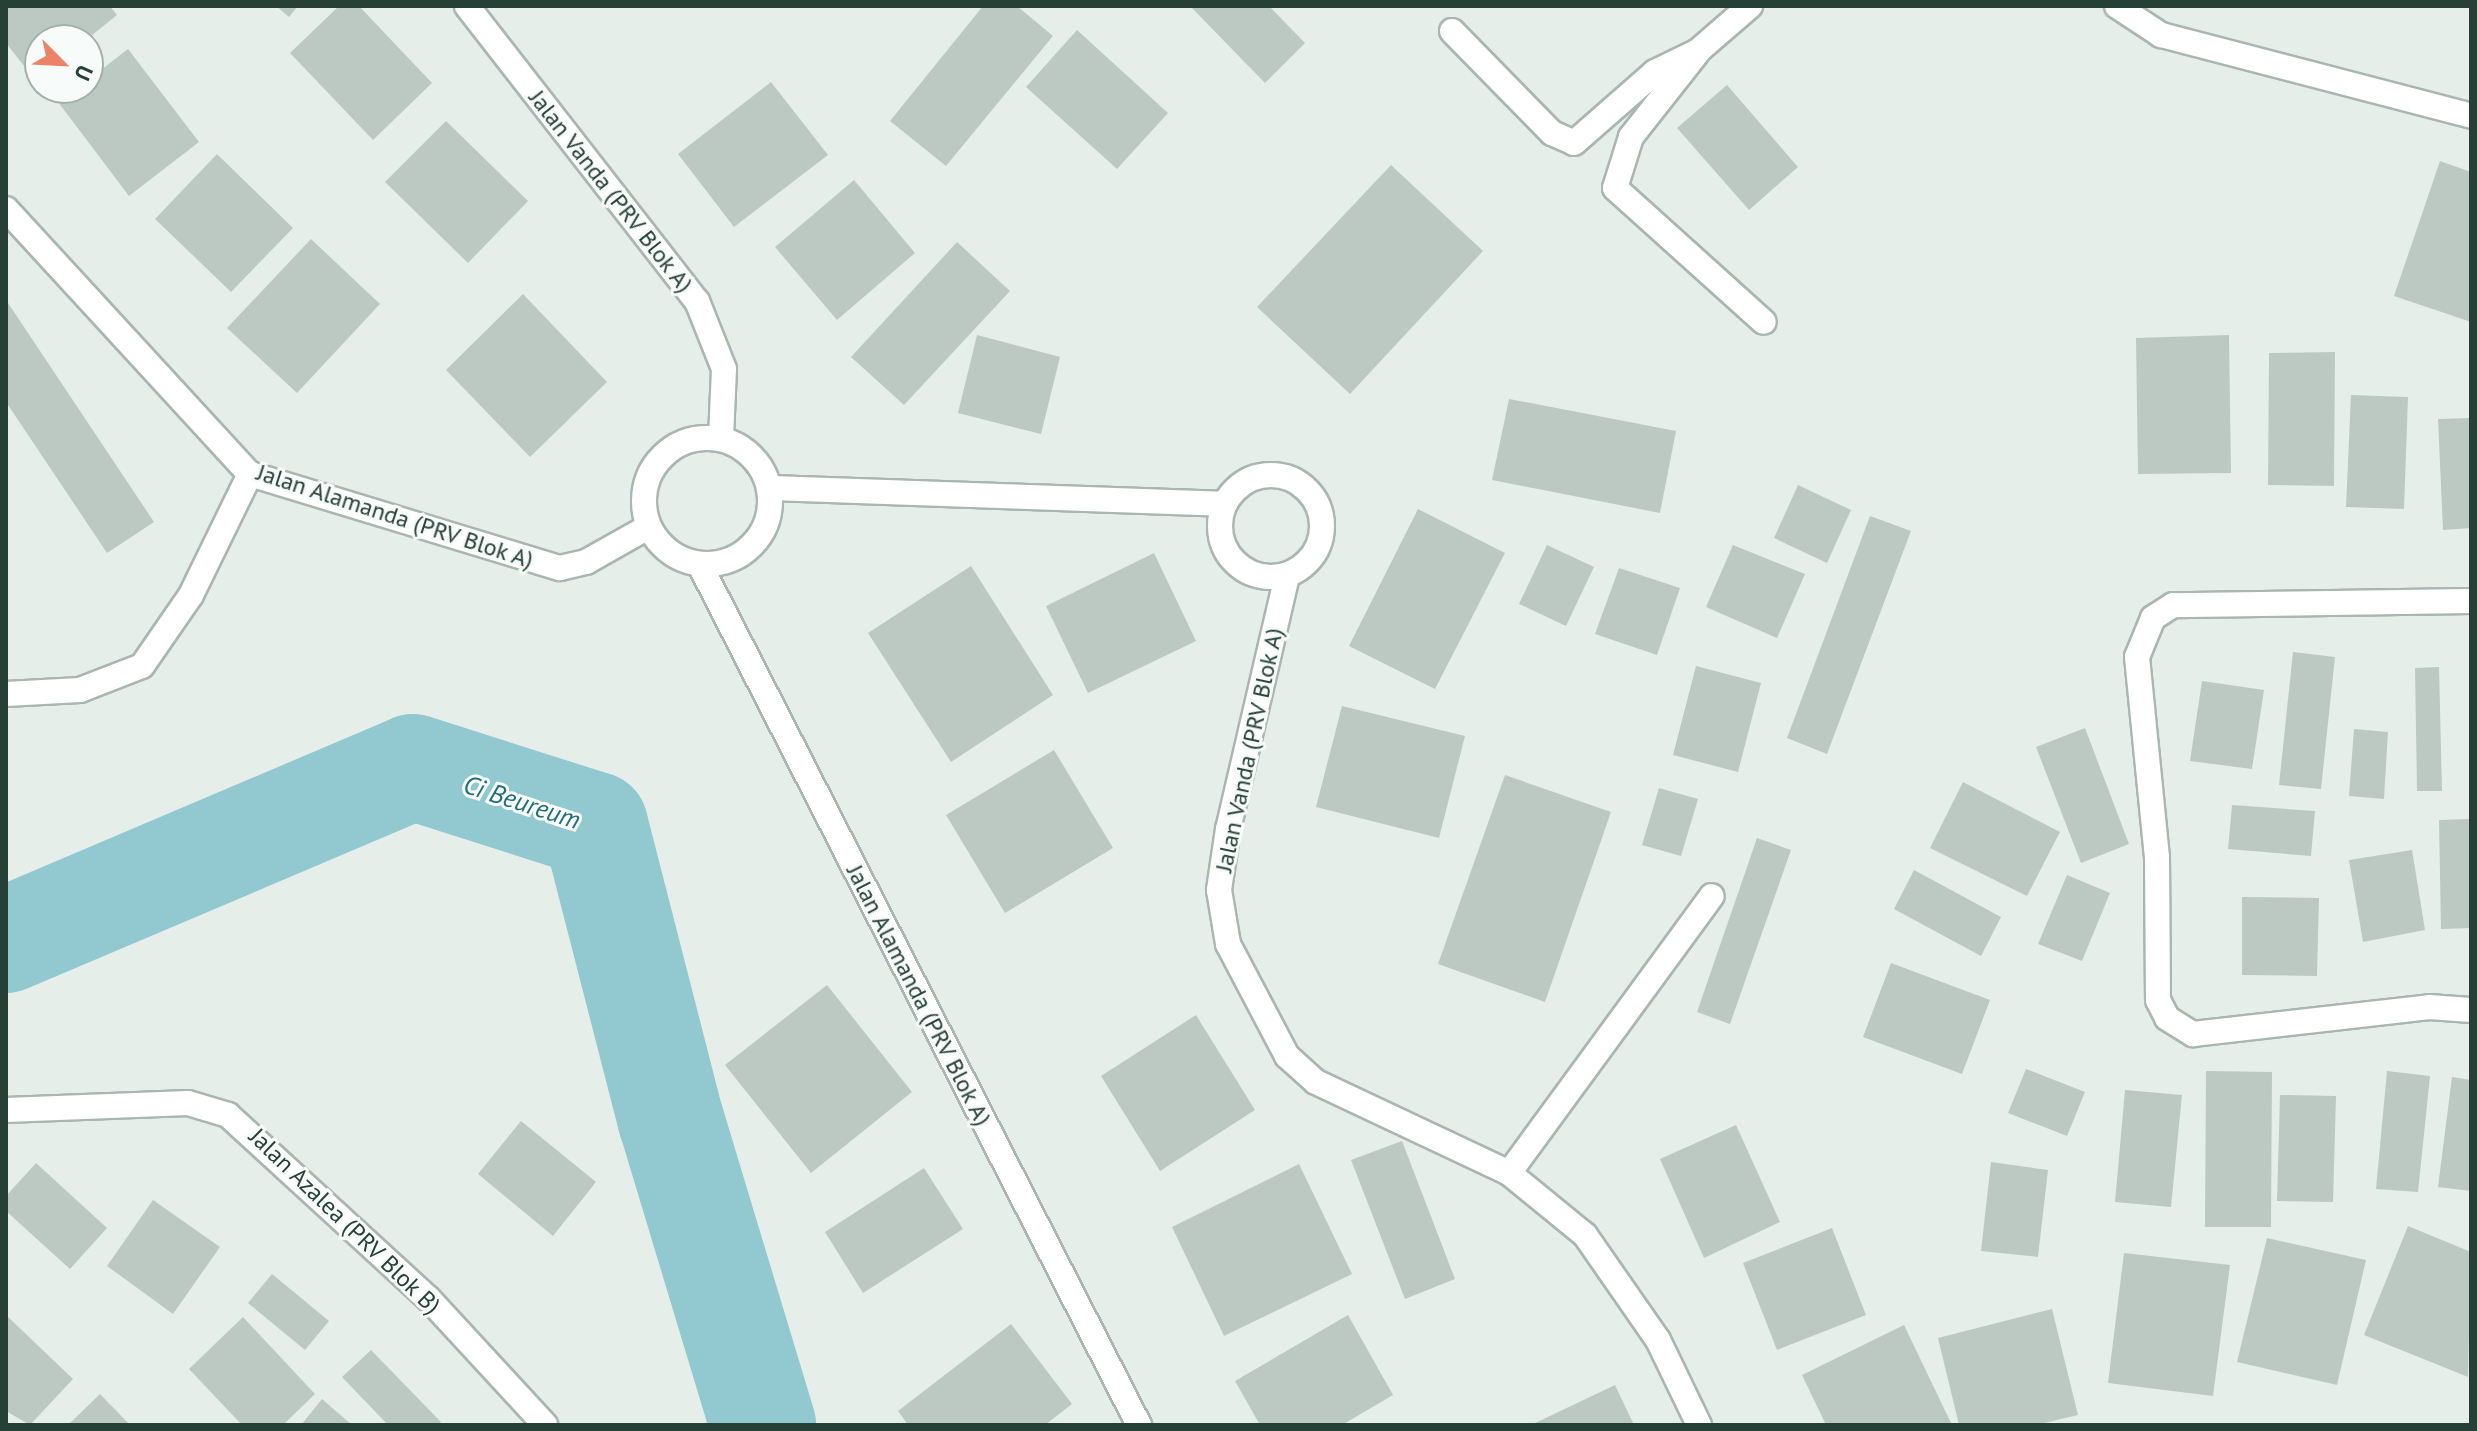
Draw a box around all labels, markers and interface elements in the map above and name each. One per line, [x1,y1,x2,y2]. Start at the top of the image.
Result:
north arrow [24,24,104,104]
text: U [69,61,100,85]
street label: Jalan Vanda (PRV Blok A) [522,83,700,299]
street label: Jalan Alamanda (PRV Blok A) [252,457,538,575]
street label: Jalan Vanda (PRV Blok A) [1209,624,1289,876]
water label: Ci Beureum [460,769,584,835]
street label: Jalan Alamanda (PRV Blok A) [840,858,998,1132]
street label: Jalan Azalea (PRV Blok B) [243,1121,447,1321]

